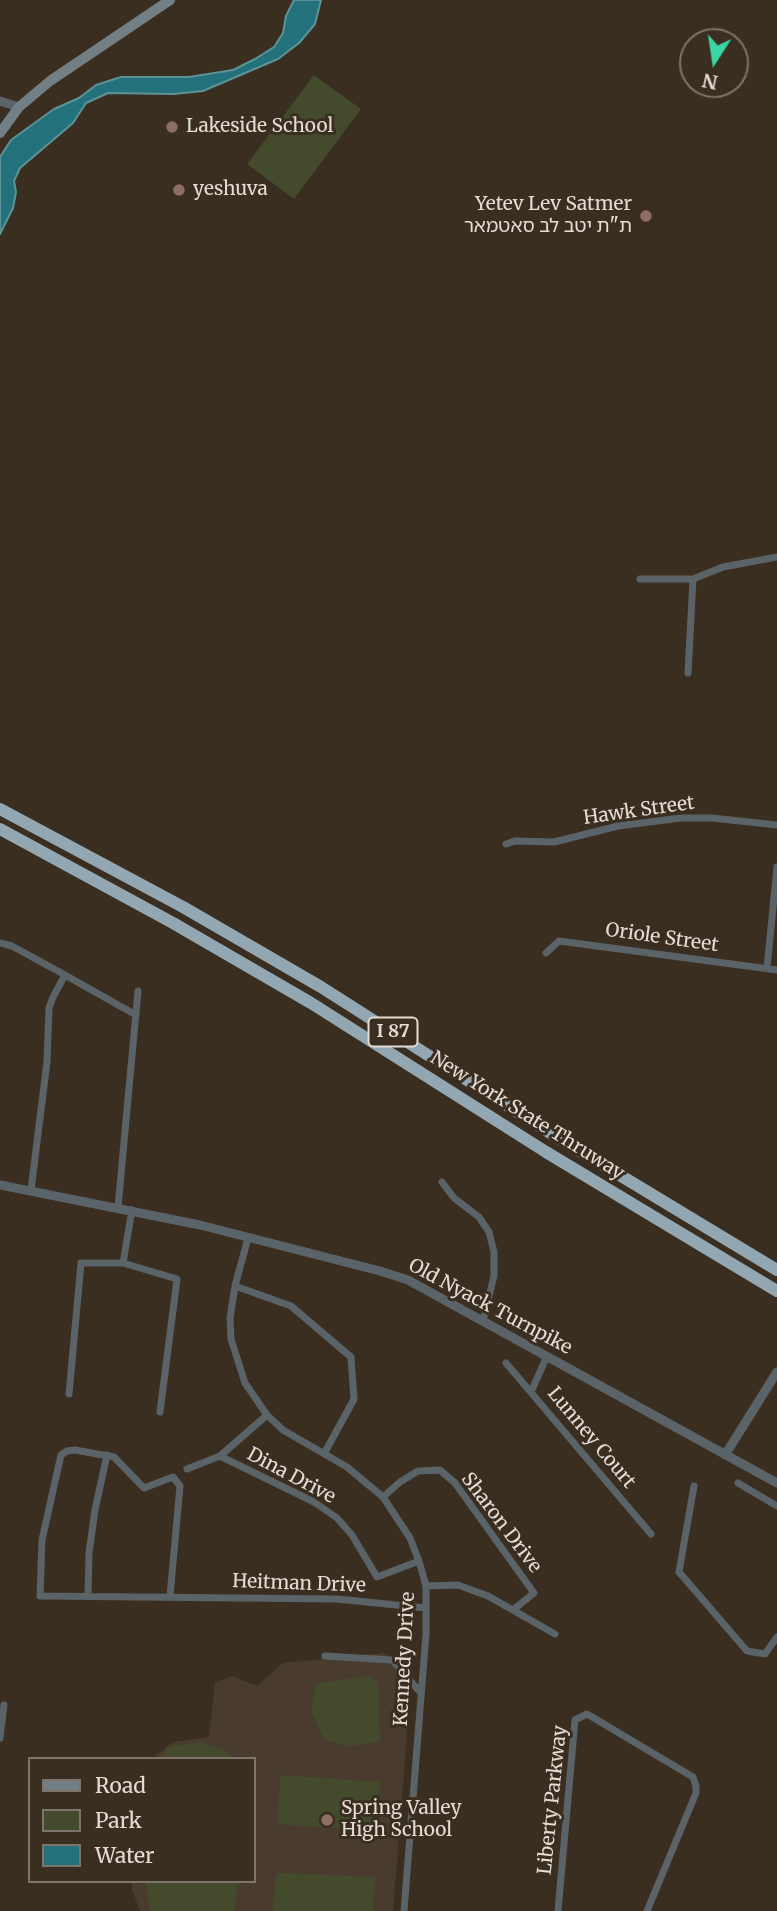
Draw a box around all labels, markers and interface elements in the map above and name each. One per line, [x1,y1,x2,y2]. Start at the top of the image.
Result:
north arrow [679,28,749,98]
text: N [700,68,720,95]
place label: Lakeside School [186,116,333,138]
marker: Lakeside School [164,119,180,135]
place label: yeshuva [193,179,268,201]
marker: yeshuva [171,182,187,198]
place label: Yetev Lev Satmer ת"ת יטב לב סאטמאר [464,194,632,238]
marker: Yetev Lev Satmer ת"ת יטב לב סאטמאר [638,208,654,224]
street label: Hawk Street [582,792,696,830]
street label: Oriole Street [604,919,720,957]
road number: I 87 [368,1017,418,1046]
street label: New York State Thruway [426,1047,628,1185]
street label: Old Nyack Turnpike [404,1254,576,1360]
street label: Lunney Court [542,1383,640,1493]
street label: Dina Drive [243,1443,339,1509]
street label: Sharon Drive [456,1468,546,1578]
street label: Heitman Drive [232,1570,366,1598]
street label: Kennedy Drive [390,1591,420,1727]
street label: Liberty Parkway [534,1724,572,1876]
legend [28,1757,256,1883]
text: Road [95,1772,146,1799]
place label: Spring Valley High School [341,1798,461,1842]
text: Park [95,1807,142,1834]
marker: Spring Valley High School [319,1812,335,1828]
text: Water [95,1842,154,1869]

